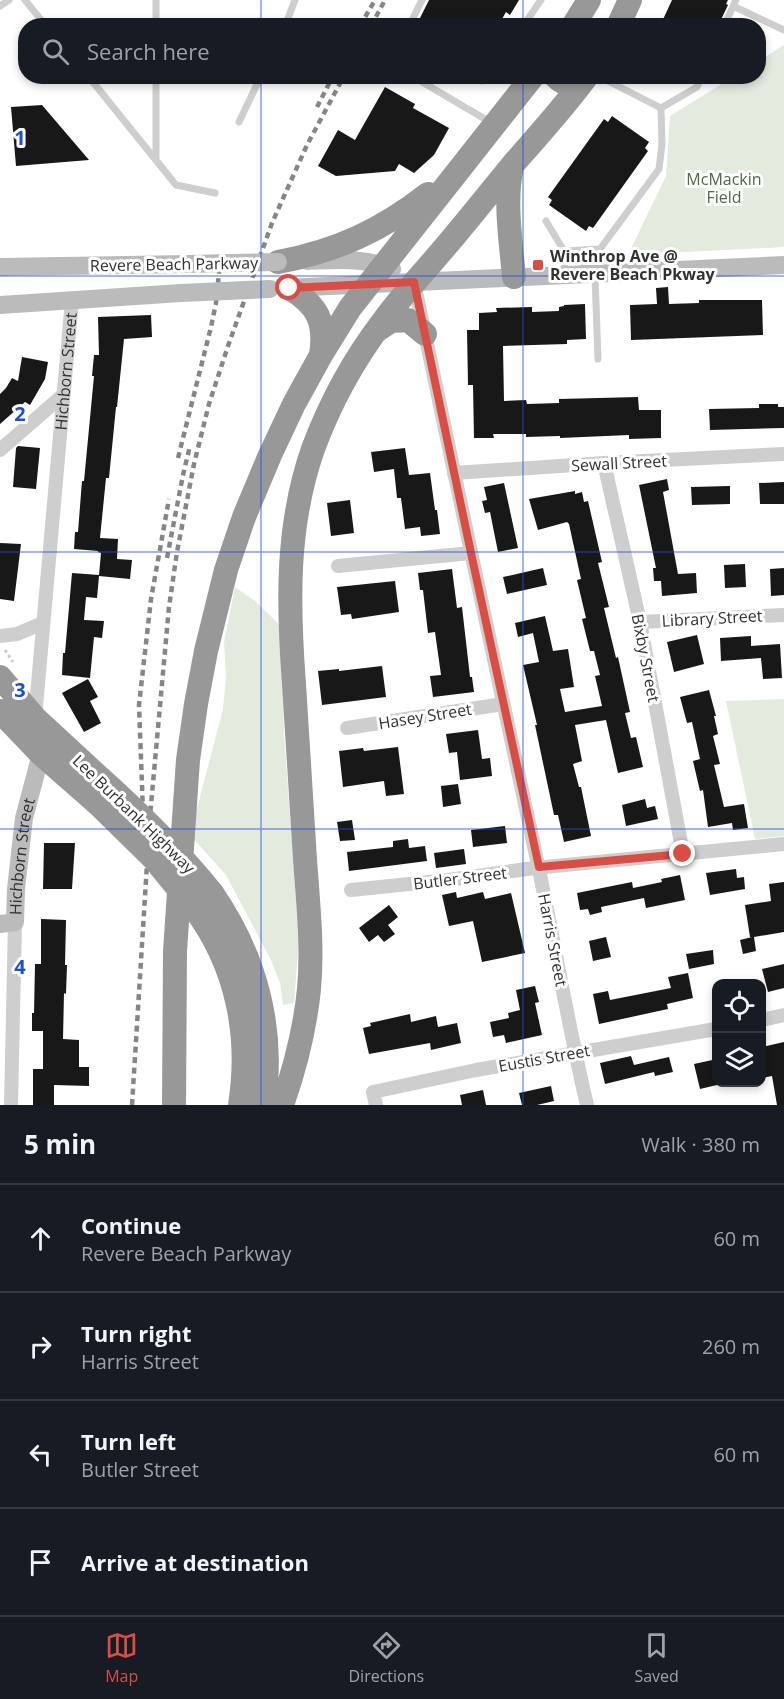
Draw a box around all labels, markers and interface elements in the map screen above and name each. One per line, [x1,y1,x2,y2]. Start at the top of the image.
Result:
search box [18,18,766,84]
icon: search [39,35,72,68]
text: Search here [87,36,210,66]
text: 1 [14,124,26,151]
park label: McMackin Field [686,168,762,208]
place label: Winthrop Ave @ Revere Beach Pkway [550,245,716,285]
street label: Revere Beach Parkway [90,252,259,276]
marker: Winthrop Ave @ Revere Beach Pkway [531,258,545,272]
route start [275,274,301,300]
street label: Hichborn Street [50,311,82,431]
text: 2 [14,400,26,427]
street label: Sewall Street [571,449,668,476]
street label: Library Street [661,604,763,632]
street label: Bixby Street [627,612,665,704]
text: 3 [14,676,26,703]
street label: Hasey Street [377,698,474,734]
street label: Lee Burbank Highway [68,750,201,879]
street label: Hichborn Street [4,795,40,915]
route end [669,840,695,866]
street label: Butler Street [412,861,508,895]
street label: Harris Street [533,892,573,989]
text: 4 [14,953,26,980]
map controls [712,979,766,1087]
button: locate [712,979,766,1033]
button: layers [712,1033,766,1087]
street label: Eustis Street [497,1039,592,1077]
text: 5 min [24,1126,96,1162]
text: Walk · 380 m [641,1131,760,1158]
text: Continue [81,1210,181,1240]
icon: ahead [24,1222,57,1255]
text: 60 m [713,1225,760,1252]
text: Revere Beach Parkway [81,1240,291,1267]
text: Turn right [81,1318,192,1348]
icon: right [24,1330,57,1363]
text: 260 m [702,1333,760,1360]
text: Harris Street [81,1348,199,1375]
text: Turn left [81,1426,176,1456]
icon: left [24,1438,57,1471]
text: 60 m [713,1441,760,1468]
text: Butler Street [81,1456,199,1483]
icon: arrive [24,1546,57,1579]
text: Arrive at destination [81,1547,309,1577]
tab: Map [105,1629,138,1687]
tab: Directions [349,1629,424,1687]
tab: Saved [634,1629,679,1687]

